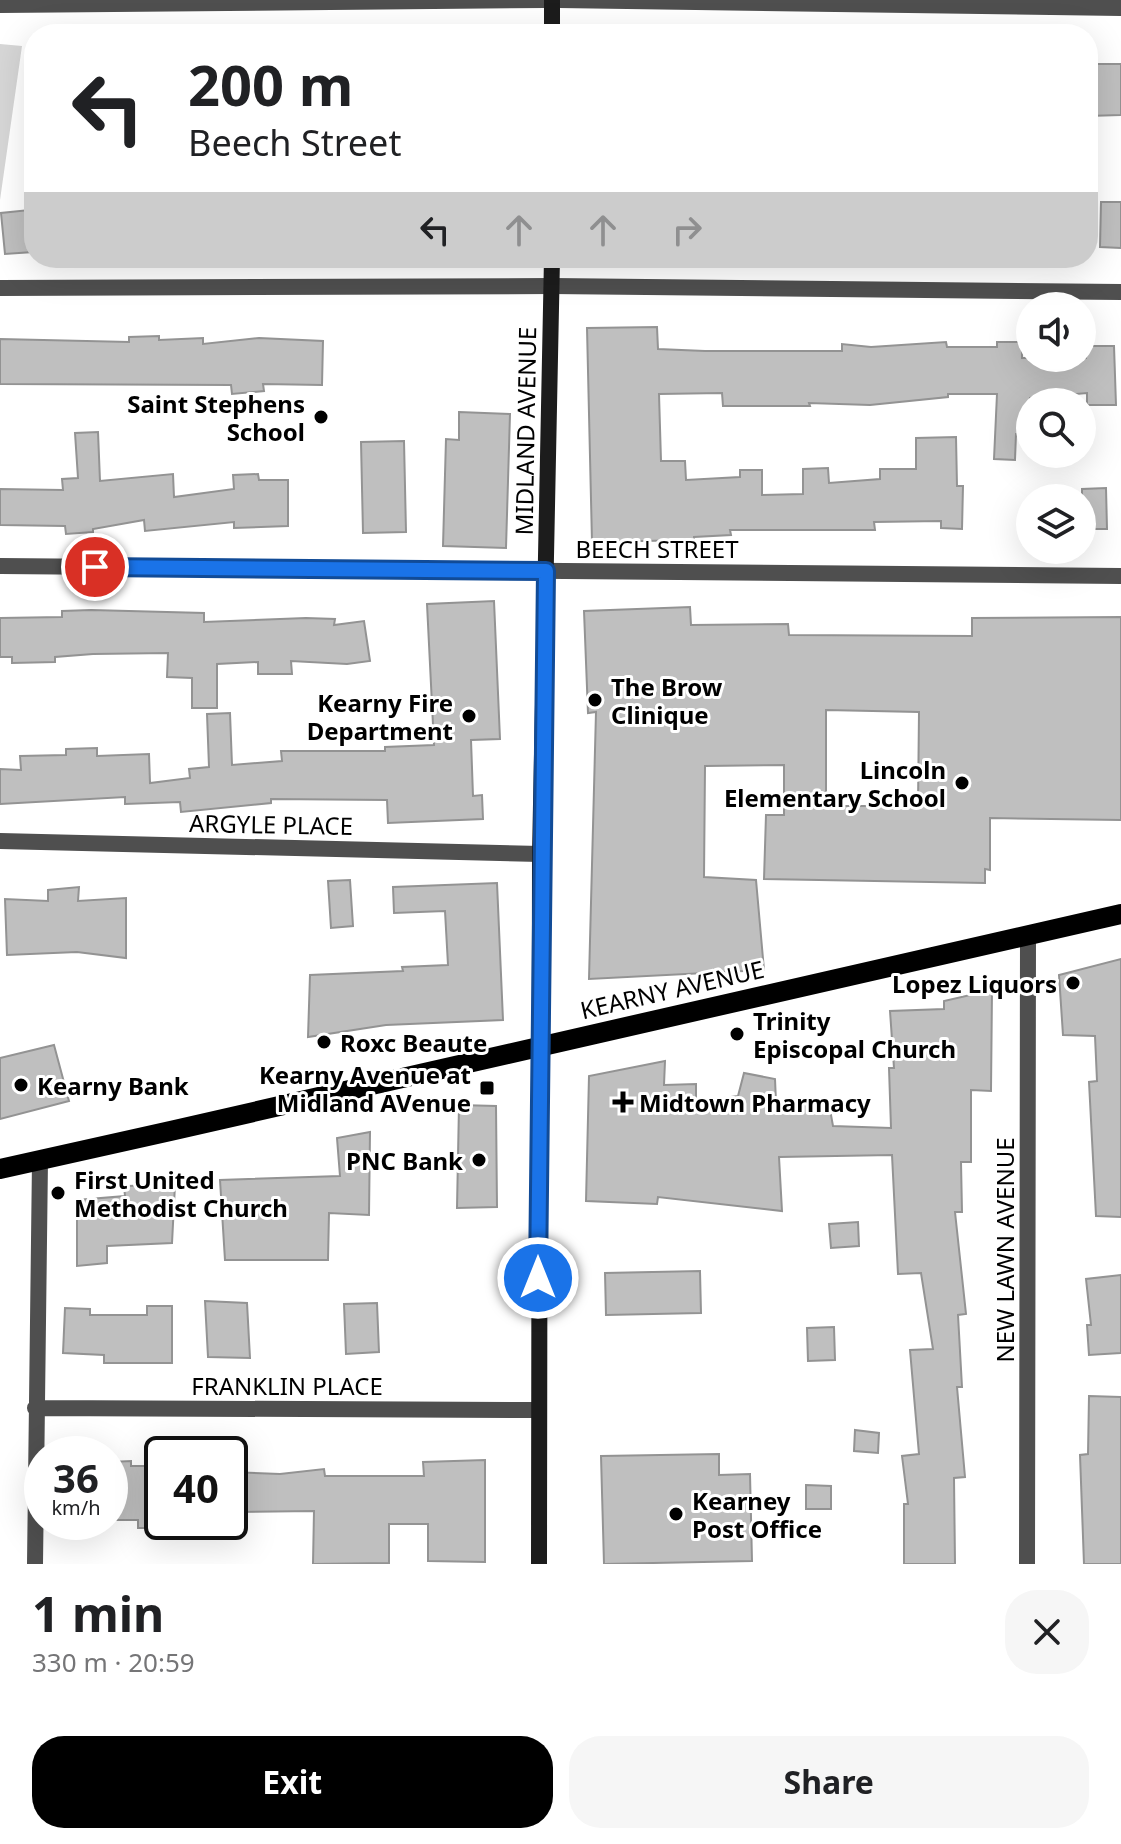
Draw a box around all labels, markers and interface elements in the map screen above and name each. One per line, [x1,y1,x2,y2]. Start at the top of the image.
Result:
text: 200 m [188,46,353,122]
icon: left [56,56,160,160]
text: Beech Street [188,118,401,167]
icon: left [413,208,457,252]
icon: ahead [497,208,541,252]
icon: ahead [581,208,625,252]
icon: right [665,208,709,252]
map controls [1016,292,1096,564]
button: sound [1016,292,1096,372]
street label: MIDLAND AVENUE [507,326,543,536]
place label: Saint Stephens School [127,387,305,448]
button: search [1016,388,1096,468]
marker: Saint Stephens School [312,408,330,426]
button: layers [1016,484,1096,564]
street label: BEECH STREET [576,532,739,565]
pin [61,533,129,601]
icon: arrive [73,545,117,589]
place label: The Brow Clinique [611,670,723,731]
place label: Kearny Fire Department [307,686,453,747]
marker: The Brow Clinique [586,691,604,709]
marker: Kearny Fire Department [460,707,478,725]
place label: Lincoln Elementary School [724,753,946,814]
marker: Lincoln Elementary School [953,774,971,792]
street label: ARGYLE PLACE [189,806,353,842]
street label: KEARNY AVENUE [577,952,767,1026]
place label: Lopez Liquors [892,967,1057,1000]
marker: Lopez Liquors [1064,974,1082,992]
place label: Trinity Episcopal Church [753,1004,956,1065]
marker: Trinity Episcopal Church [728,1025,746,1043]
place label: Roxc Beaute [340,1026,487,1059]
marker: Roxc Beaute [315,1033,333,1051]
place label: Kearny Avenue at Midland AVenue [259,1058,471,1119]
place label: Kearny Bank [37,1069,189,1102]
marker: Kearny Bank [12,1076,30,1094]
marker: Kearny Avenue at Midland AVenue [478,1079,496,1097]
place label: Midtown Pharmacy [639,1086,871,1119]
marker: Midtown Pharmacy [614,1093,632,1111]
street label: NEW LAWN AVENUE [988,1137,1021,1363]
place label: PNC Bank [346,1144,463,1177]
marker: PNC Bank [470,1151,488,1169]
place label: First United Methodist Church [74,1163,288,1224]
marker: First United Methodist Church [49,1184,67,1202]
position arrow [496,1236,580,1320]
street label: FRANKLIN PLACE [191,1369,383,1402]
speed limit sign: 40 [144,1436,248,1540]
text: 36 [53,1450,99,1505]
place label: Kearney Post Office [692,1484,822,1545]
text: km/h [51,1494,101,1521]
marker: Kearney Post Office [667,1505,685,1523]
text: 1 min [32,1581,164,1646]
button: close [1005,1590,1089,1674]
text: 330 m · 20:59 [32,1644,195,1680]
button: Exit [32,1736,553,1828]
button: Share [569,1736,1089,1828]

